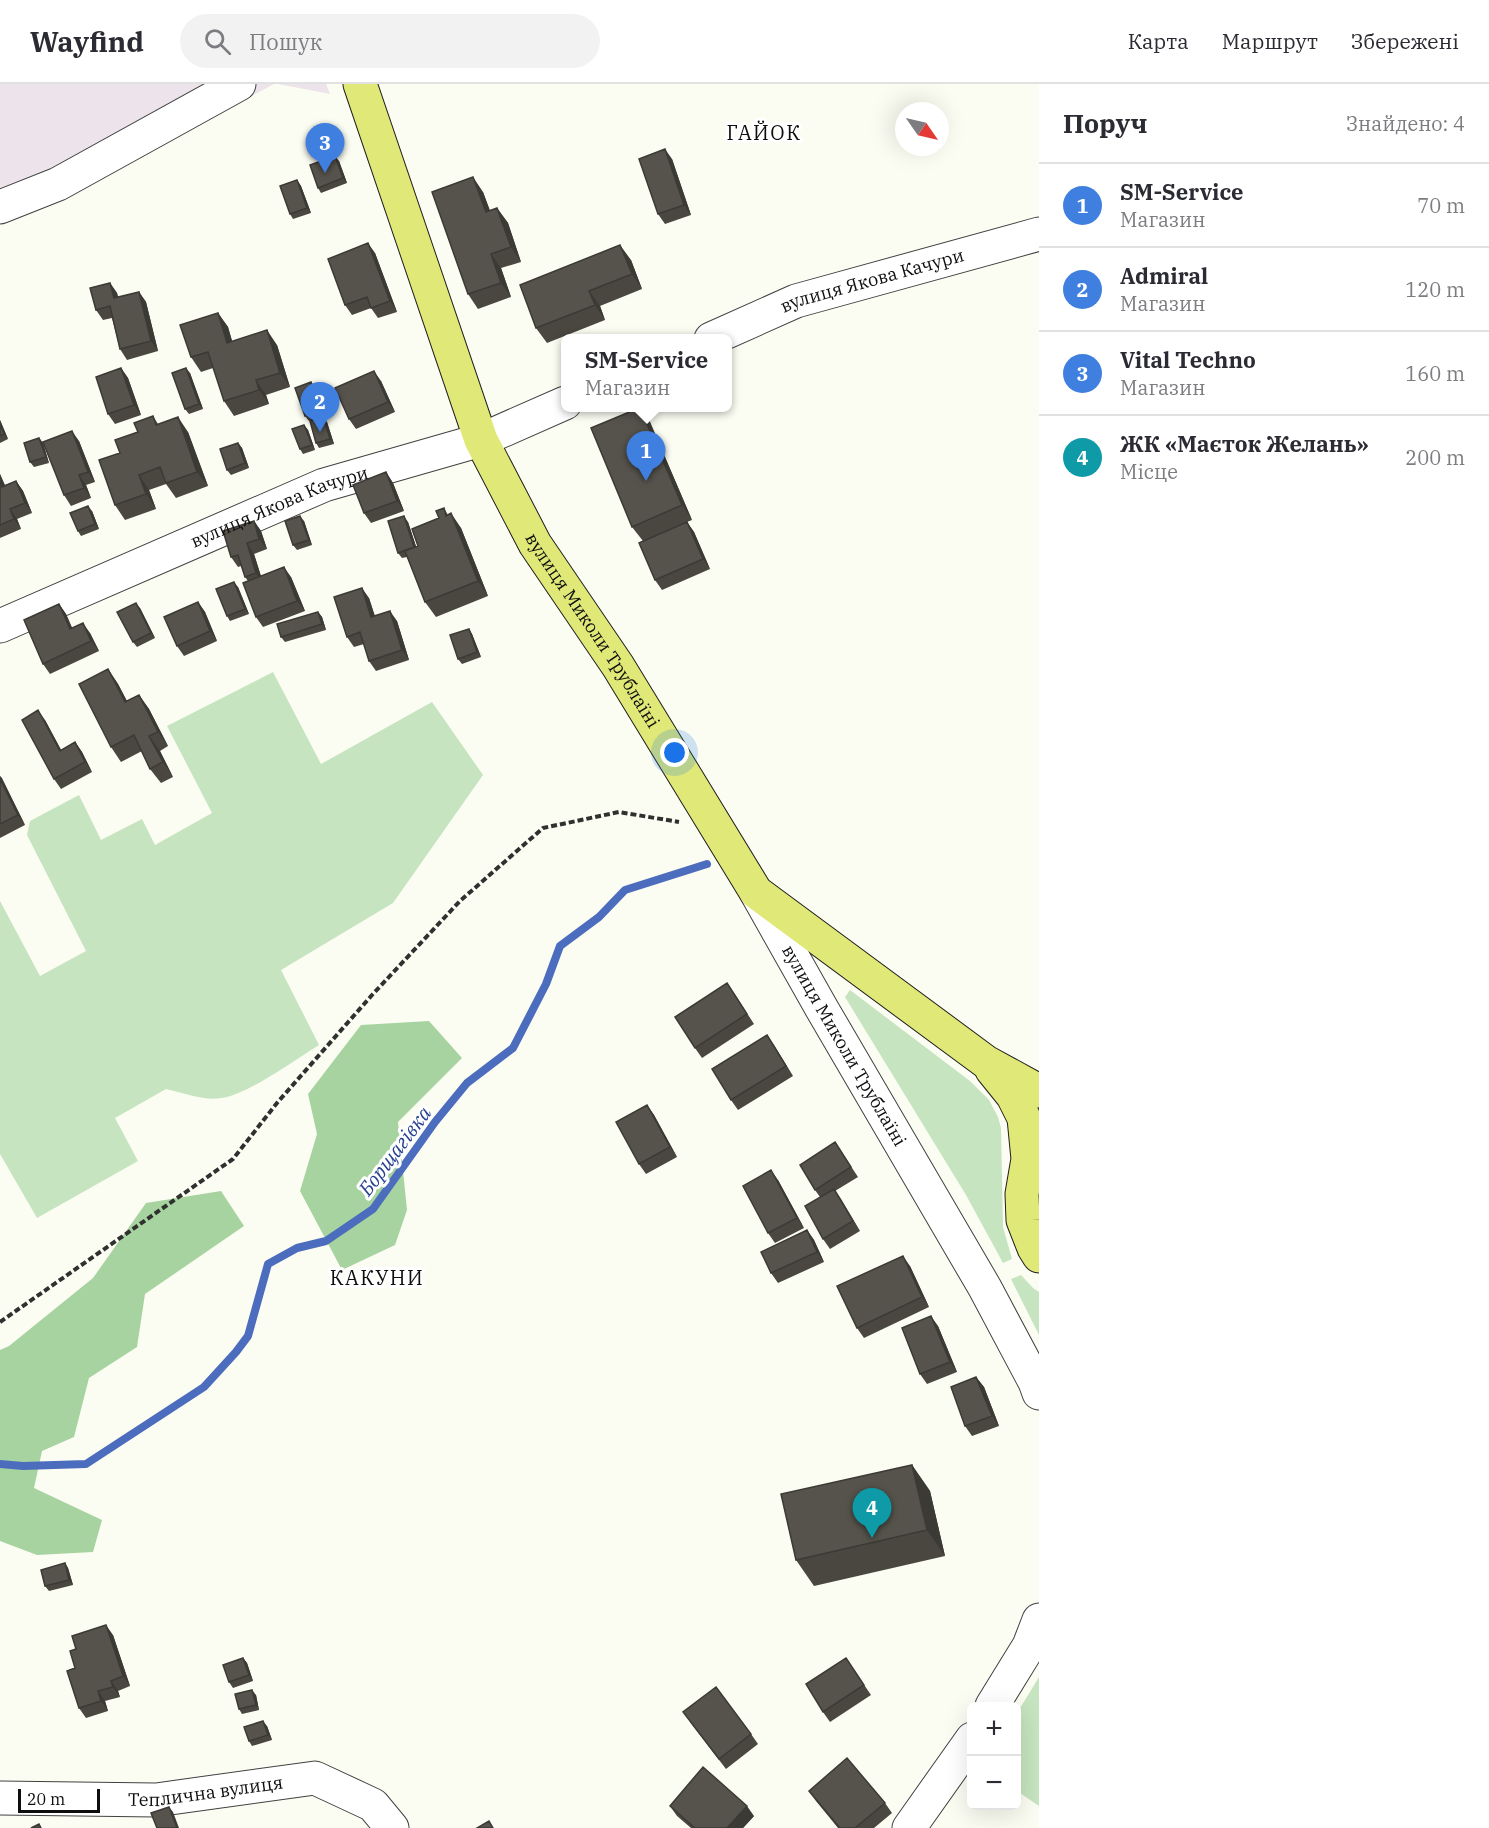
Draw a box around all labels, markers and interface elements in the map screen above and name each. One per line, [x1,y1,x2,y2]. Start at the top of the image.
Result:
search box [180,14,600,68]
text: Wayfind [30,23,144,60]
icon: search [201,25,234,58]
text: Пошук [249,27,322,56]
text: Карта [1128,27,1189,55]
text: Маршрут [1222,27,1318,55]
text: Збережені [1351,27,1459,55]
north arrow [895,102,949,156]
text: Поруч [1063,106,1147,140]
text: Знайдено: 4 [1346,110,1465,137]
district label: ГАЙОК [727,119,801,146]
pin: 3 [306,124,344,173]
text: SM-Service [1120,177,1244,206]
text: 1 [1077,192,1089,219]
text: 70 m [1417,192,1465,219]
text: Магазин [1120,206,1205,233]
street label: вулиця Якова Качури [776,243,966,318]
text: Admiral [1120,261,1208,290]
text: 2 [1077,276,1089,303]
text: 120 m [1405,276,1465,303]
text: Магазин [1120,290,1205,317]
popup [561,334,732,412]
text: SM-Service [585,345,708,374]
text: Vital Techno [1120,345,1256,374]
text: 3 [1077,360,1089,387]
text: 160 m [1405,360,1465,387]
text: Магазин [585,374,670,401]
text: Магазин [1120,374,1205,401]
pin: 2 [300,382,340,432]
text: ЖК «Маєток Желань» [1120,429,1368,458]
pin: 1 [626,432,666,481]
text: 4 [1077,444,1089,471]
text: 200 m [1405,444,1465,471]
text: Місце [1120,458,1178,485]
street label: вулиця Якова Качури [187,461,371,553]
street label: вулиця Миколи Трублаїні [520,529,665,732]
your location [660,738,689,767]
street label: вулиця Миколи Трублаїні [777,941,912,1150]
water label: Борщагівка [351,1100,437,1202]
district label: КАКУНИ [330,1264,424,1291]
pin: 4 [852,1488,892,1538]
map controls [967,1702,1021,1810]
button: + [967,1702,1021,1756]
button: − [967,1756,1021,1810]
street label: Теплична вулиця [128,1771,284,1811]
scale bar [18,1786,100,1814]
text: 20 m [27,1789,65,1809]

